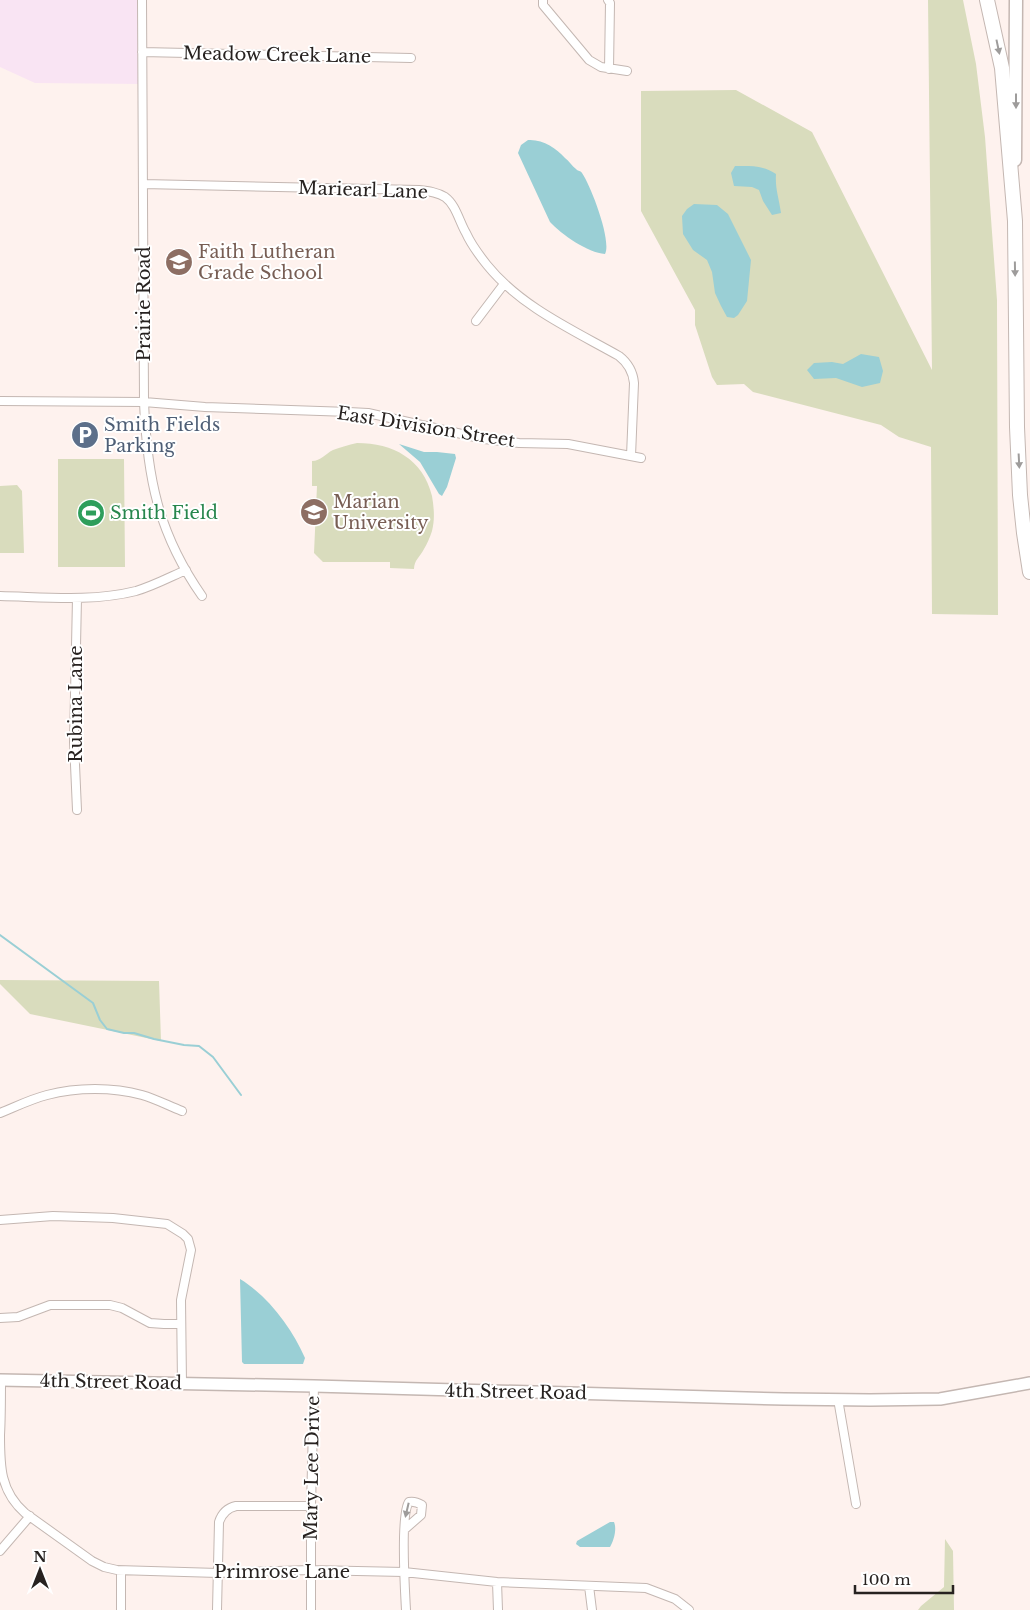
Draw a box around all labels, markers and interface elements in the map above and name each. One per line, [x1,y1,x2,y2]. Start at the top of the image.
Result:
one-way arrow [994,40,1002,56]
street label: Meadow Creek Lane [183,42,371,68]
one-way arrow [1012,93,1020,109]
street label: Mariearl Lane [298,177,428,203]
place label: Faith Lutheran Grade School [198,241,335,284]
street label: Prairie Road [133,246,155,362]
school or university icon: Faith Lutheran Grade School [164,247,194,277]
one-way arrow [1011,262,1019,278]
street label: East Division Street [335,402,517,452]
place label: Smith Fields Parking [104,414,220,457]
parking icon: Smith Fields Parking [70,420,100,450]
one-way arrow [1015,453,1023,469]
place label: Marian University [333,491,429,534]
school or university icon: Marian University [299,497,329,527]
sports icon: Smith Field [76,498,106,528]
place label: Smith Field [110,502,218,524]
street label: Rubina Lane [65,645,87,763]
street label: 4th Street Road [40,1370,182,1394]
street label: 4th Street Road [445,1380,587,1404]
street label: Mary Lee Drive [300,1395,324,1541]
one-way arrow [403,1503,411,1518]
north arrow [15,1545,65,1595]
text: N [33,1548,47,1566]
street label: Primrose Lane [214,1561,350,1583]
scale bar [855,1562,952,1594]
text: 100 m [862,1570,911,1589]

